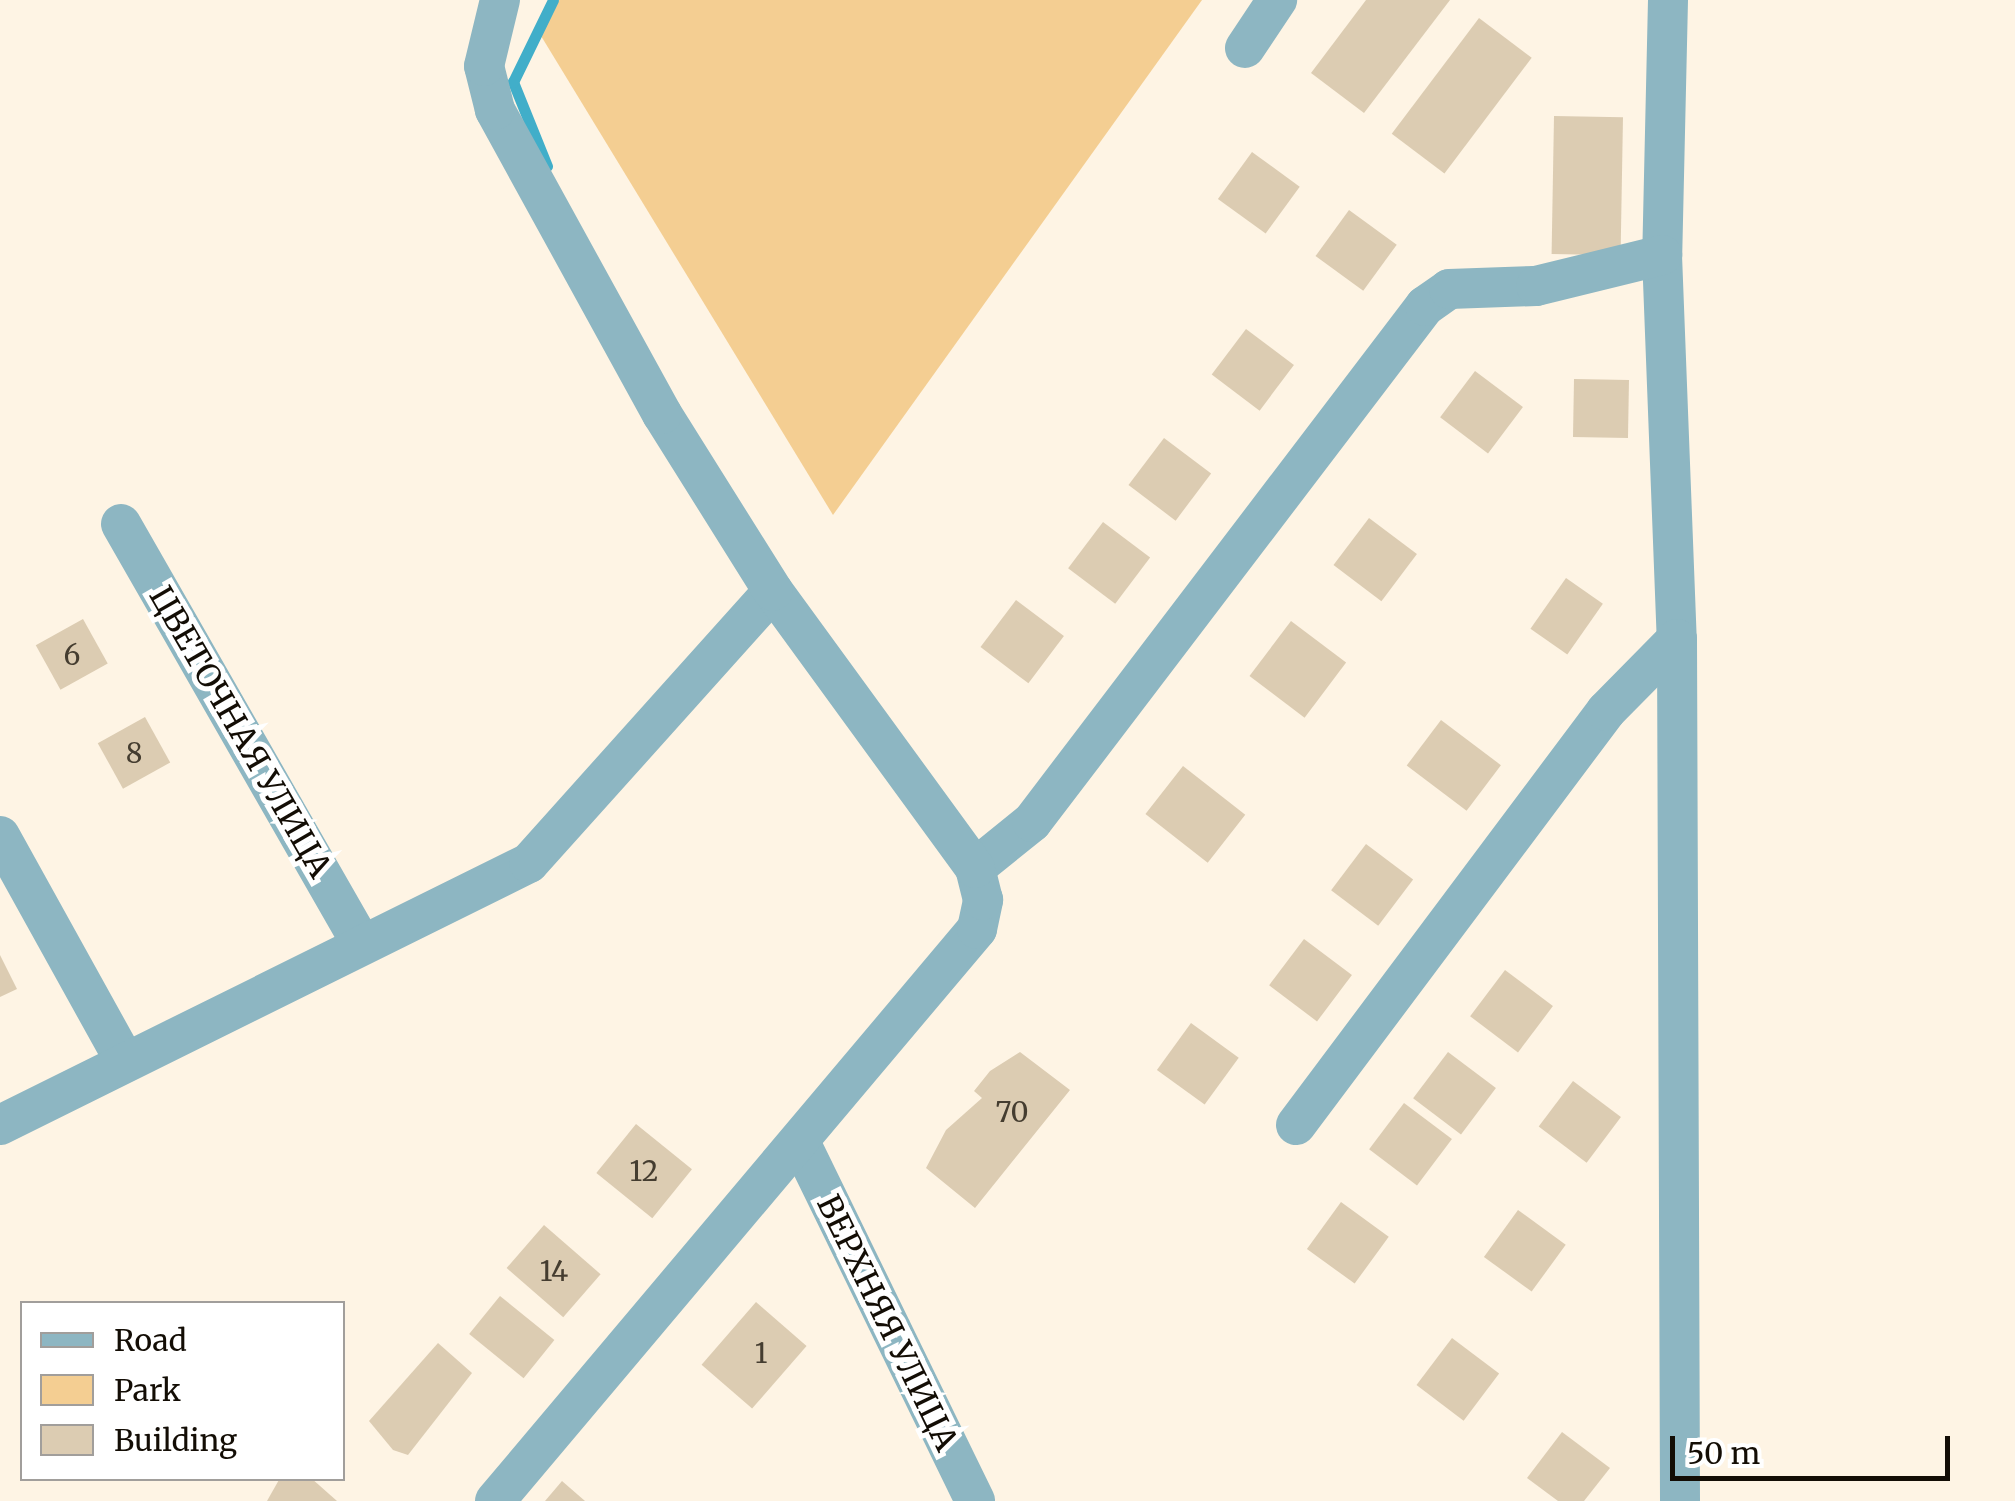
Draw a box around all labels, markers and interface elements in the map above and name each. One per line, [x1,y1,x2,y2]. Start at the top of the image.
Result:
street label: ЦВЕТОЧНАЯ УЛИЦА [141,580,339,884]
house number: 6 [64,638,80,672]
house number: 8 [126,736,142,770]
house number: 70 [995,1095,1029,1129]
house number: 12 [630,1154,658,1188]
street label: ВЕРХНЯЯ УЛИЦА [809,1189,965,1457]
house number: 14 [540,1254,568,1288]
legend [20,1301,345,1481]
text: Road [114,1321,187,1359]
house number: 1 [755,1336,767,1370]
text: Park [114,1371,181,1409]
scale bar [1675,1416,1955,1478]
text: Building [114,1421,237,1459]
text: 50 m [1687,1434,1760,1472]

